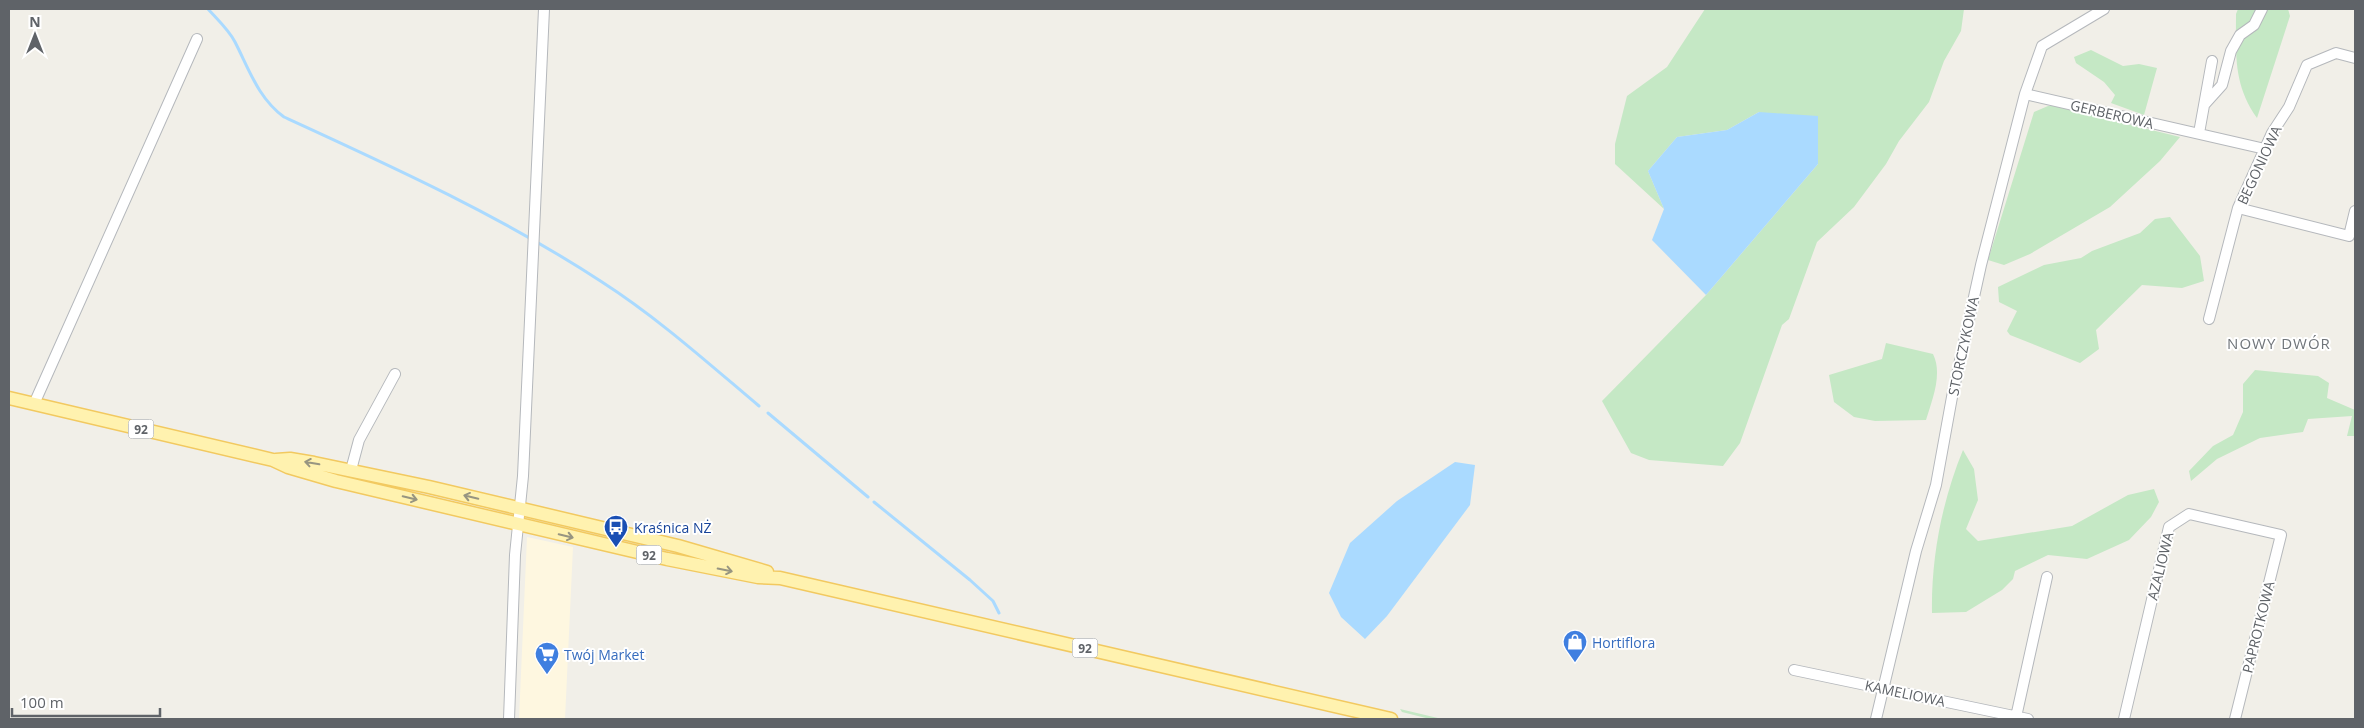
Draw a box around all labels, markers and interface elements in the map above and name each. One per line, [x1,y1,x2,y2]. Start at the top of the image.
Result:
north arrow [10,10,60,60]
text: N [29,12,41,31]
street label: GERBEROWA [2069,95,2156,133]
street label: BEGONIOWA [2232,122,2286,208]
street label: STORCZYKOWA [1943,295,1983,397]
district label: NOWY DWÓR [2227,333,2331,353]
road number: 92 [128,419,154,438]
one-way arrow [305,457,321,467]
one-way arrow [464,492,480,501]
one-way arrow [402,494,418,503]
bus stop icon: Kraśnica NŻ [603,514,629,548]
place label: Kraśnica NŻ [634,518,712,537]
street label: AZALIOWA [2142,530,2178,602]
one-way arrow [557,532,573,541]
road number: 92 [636,546,662,564]
one-way arrow [716,566,732,576]
street label: PAPROTKOWA [2237,579,2279,675]
shop icon: Hortiflora [1562,629,1588,663]
place label: Hortiflora [1592,633,1655,652]
road number: 92 [1072,638,1098,658]
supermarket icon: Twój Market [534,641,560,675]
place label: Twój Market [564,645,644,664]
street label: KAMELIOWA [1863,675,1947,711]
scale bar [12,686,160,718]
text: 100 m [20,692,64,712]

